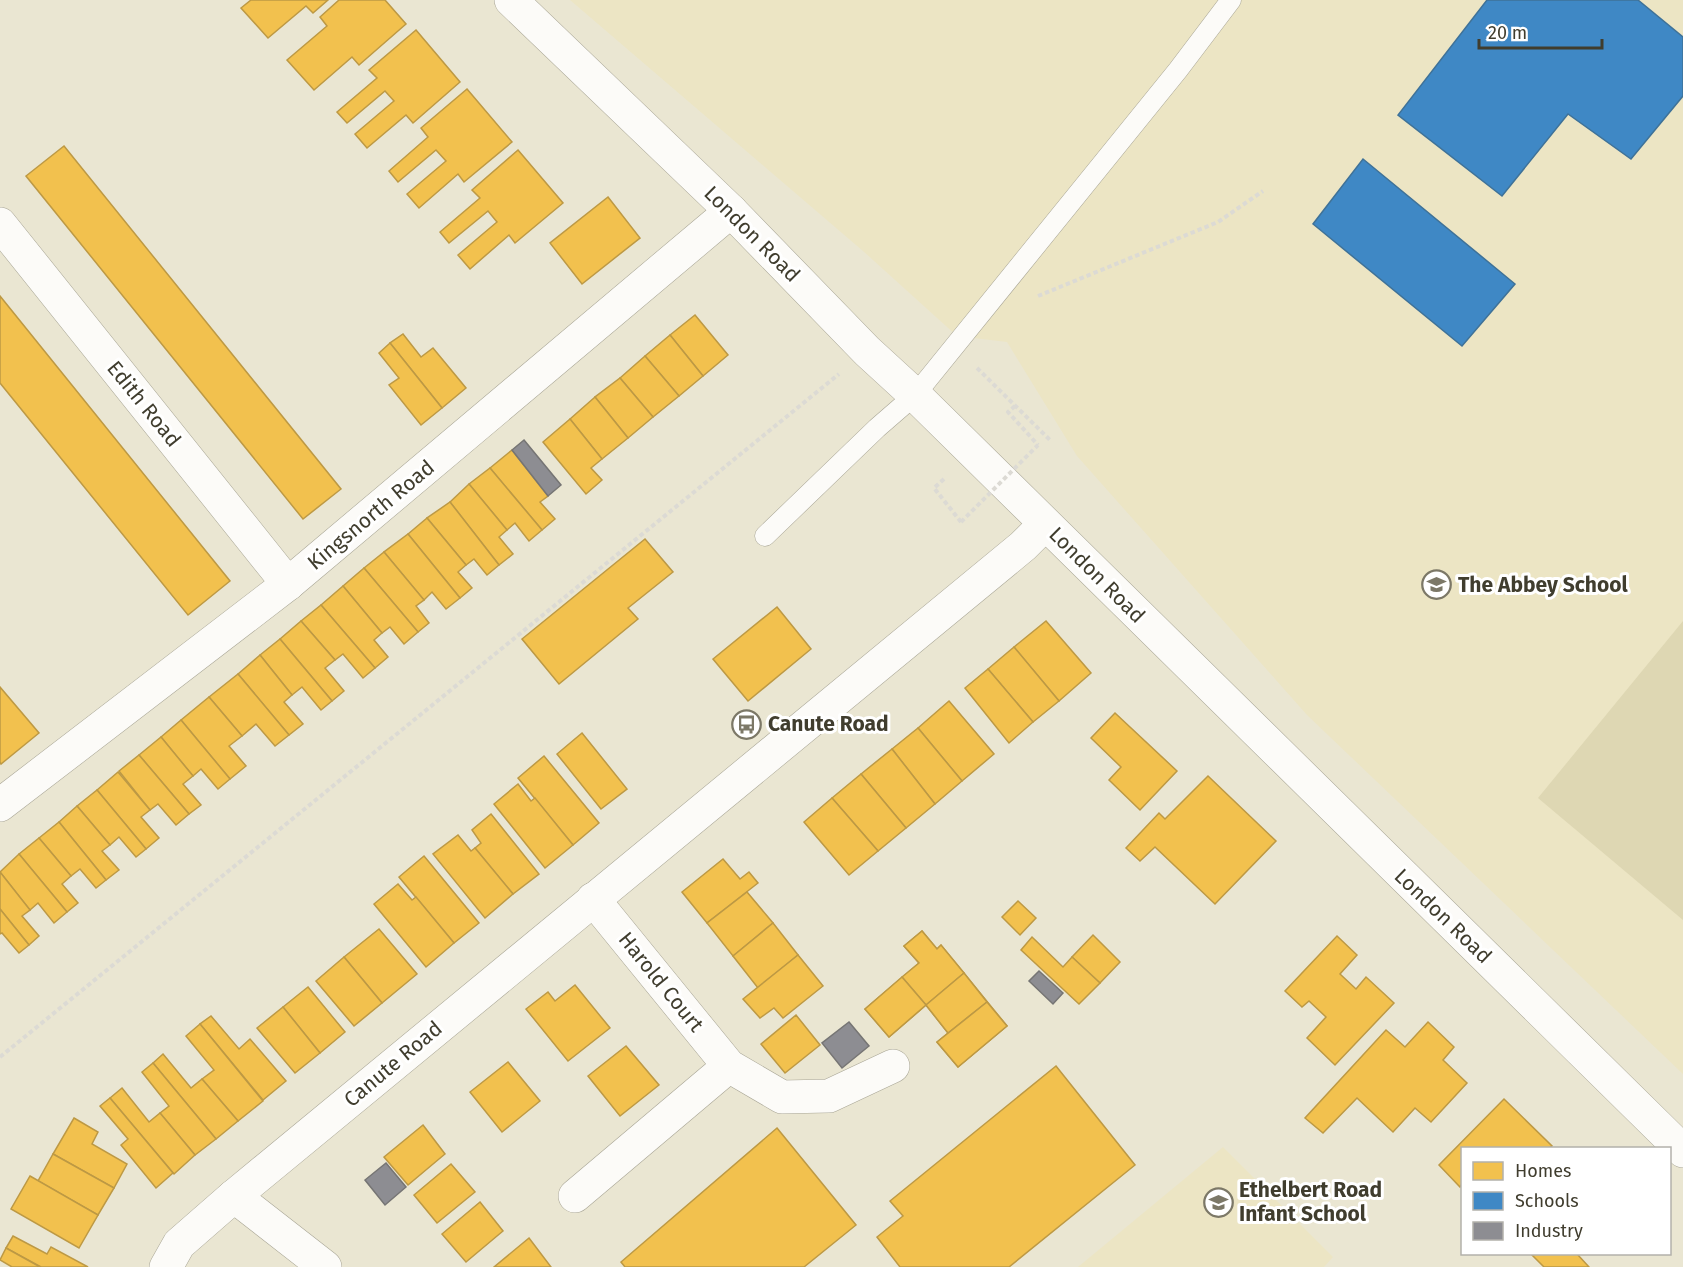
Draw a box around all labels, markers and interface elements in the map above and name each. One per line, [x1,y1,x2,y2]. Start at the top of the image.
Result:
scale bar [1479,12,1602,50]
text: 20 m [1488,22,1527,44]
street label: London Road [698,180,806,288]
street label: Edith Road [101,356,187,452]
street label: Kingsnorth Road [302,454,440,576]
street label: London Road [1043,521,1151,629]
school or university icon: The Abbey School [1421,569,1453,601]
place label: The Abbey School [1458,572,1628,598]
bus stop icon: Canute Road [731,708,763,740]
place label: Canute Road [768,711,889,737]
street label: London Road [1389,863,1497,969]
street label: Harold Court [613,927,709,1038]
street label: Canute Road [339,1015,447,1113]
legend [1461,1147,1671,1255]
text: Homes [1515,1160,1571,1182]
place label: Ethelbert Road Infant School [1239,1177,1382,1227]
school or university icon: Ethelbert Road Infant School [1202,1186,1234,1218]
text: Schools [1515,1190,1579,1212]
text: Industry [1515,1220,1583,1242]

